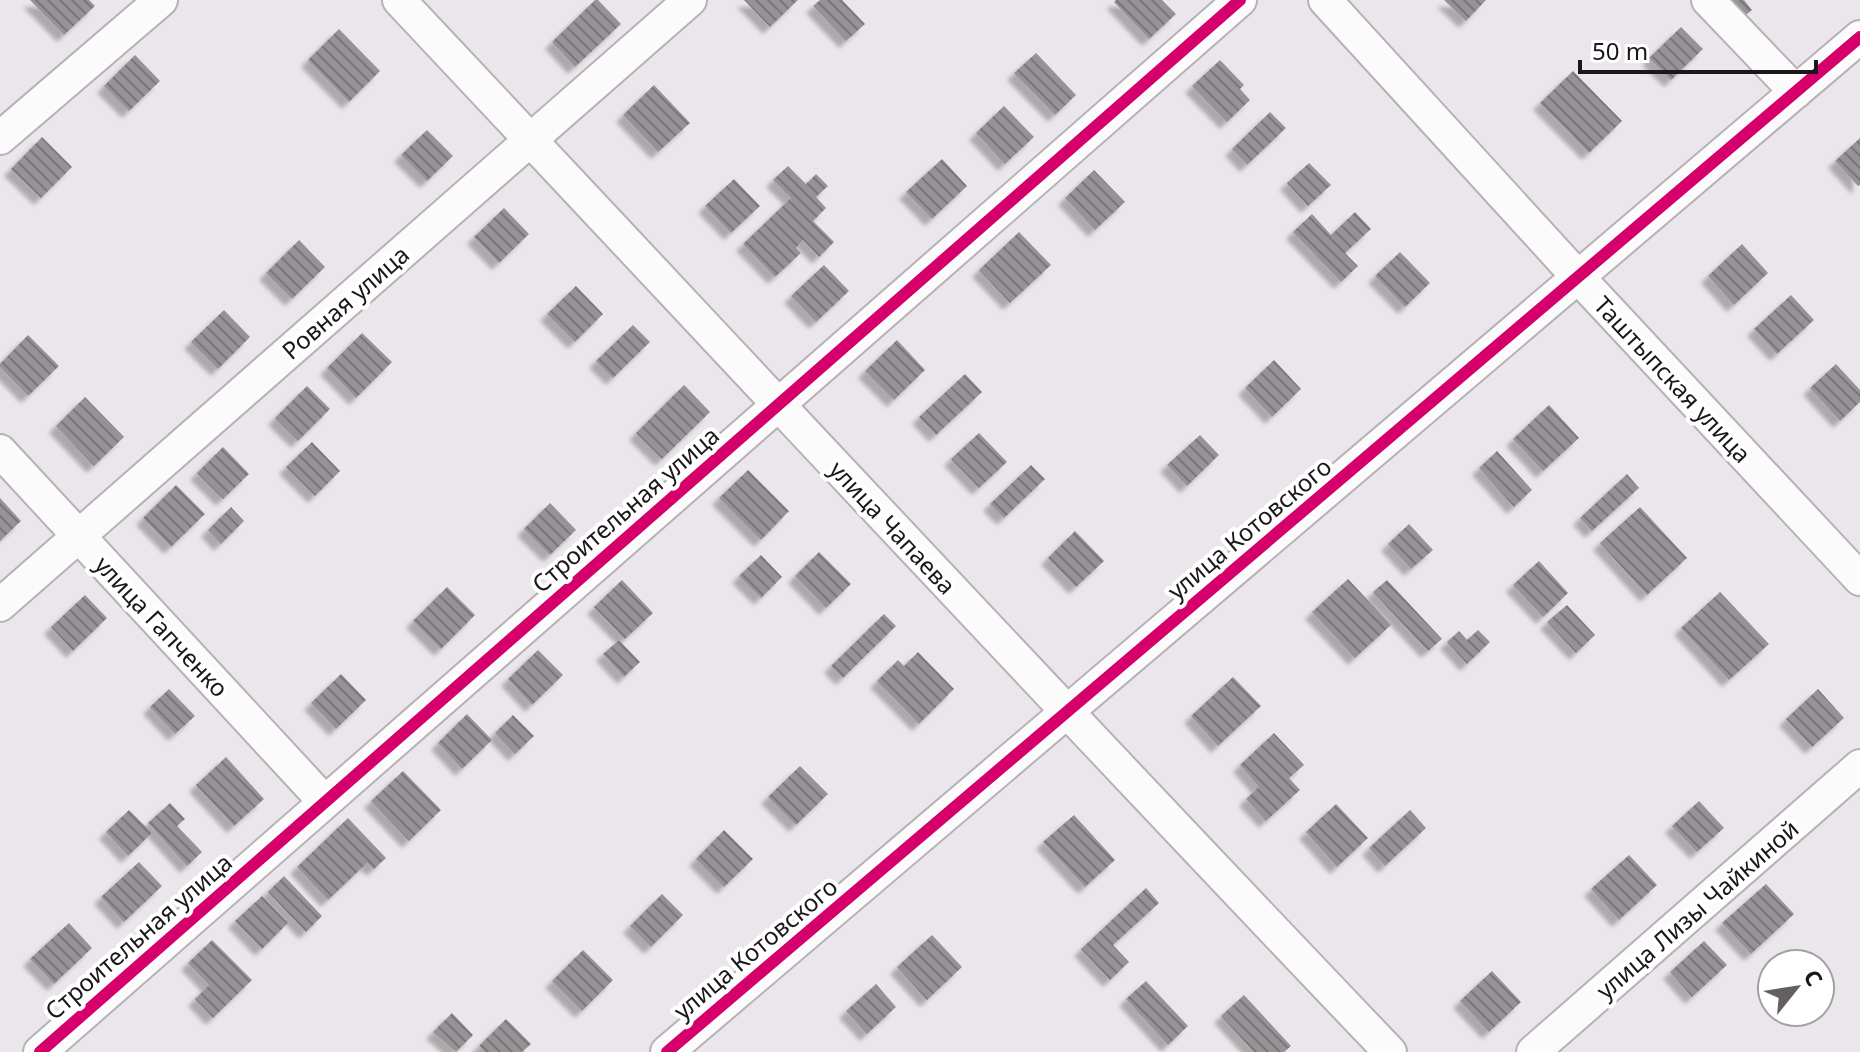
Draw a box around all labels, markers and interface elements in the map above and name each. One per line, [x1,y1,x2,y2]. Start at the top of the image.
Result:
scale bar [1580,24,1816,74]
text: 50 m [1592,34,1648,67]
street label: Ровная улица [274,238,416,366]
street label: Таштыпская улица [1587,289,1759,469]
street label: Строительная улица [524,419,726,599]
street label: улица Котовского [1160,450,1338,606]
street label: улица Чапаева [822,453,964,601]
street label: улица Гапченко [88,548,236,704]
street label: улица Лизы Чайкиной [1589,812,1805,1006]
street label: Строительная улица [37,846,239,1026]
street label: улица Котовского [666,870,844,1026]
north arrow [1756,948,1836,1028]
text: С [1798,964,1831,991]

